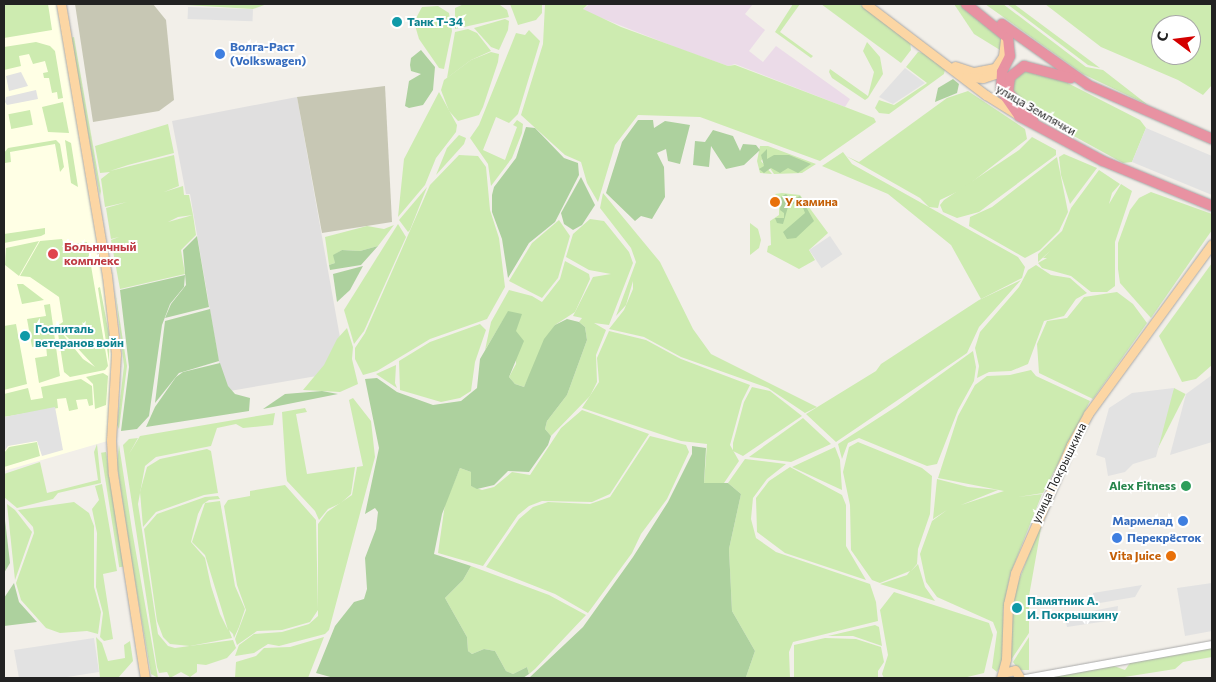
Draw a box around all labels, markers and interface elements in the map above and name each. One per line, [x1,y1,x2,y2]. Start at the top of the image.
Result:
place label: Танк Т-34 [407,15,463,29]
north arrow [1151,15,1201,65]
marker: Танк Т-34 [391,16,403,28]
text: С [1153,29,1171,43]
place label: Волга-Раст (Volkswagen) [230,40,306,68]
marker: Волга-Раст (Volkswagen) [214,48,226,60]
street label: улица Землячки [994,81,1078,139]
place label: У камина [785,195,838,209]
marker: У камина [769,196,781,208]
place label: Больничный комплекс [64,240,136,268]
marker: Больничный комплекс [46,247,60,261]
place label: Госпиталь ветеранов войн [35,322,124,350]
marker: Госпиталь ветеранов войн [19,330,31,342]
street label: улица Покрышкина [1028,421,1090,525]
place label: Alex Fitness [1109,479,1176,493]
marker: Alex Fitness [1180,480,1192,492]
place label: Мармелад [1112,514,1173,528]
marker: Мармелад [1177,515,1189,527]
place label: Перекрёсток [1127,531,1201,545]
marker: Перекрёсток [1111,532,1123,544]
place label: Vita Juice [1109,549,1161,563]
marker: Vita Juice [1165,550,1177,562]
place label: Памятник А. И. Покрышкину [1027,594,1118,622]
marker: Памятник А. И. Покрышкину [1011,602,1023,614]

